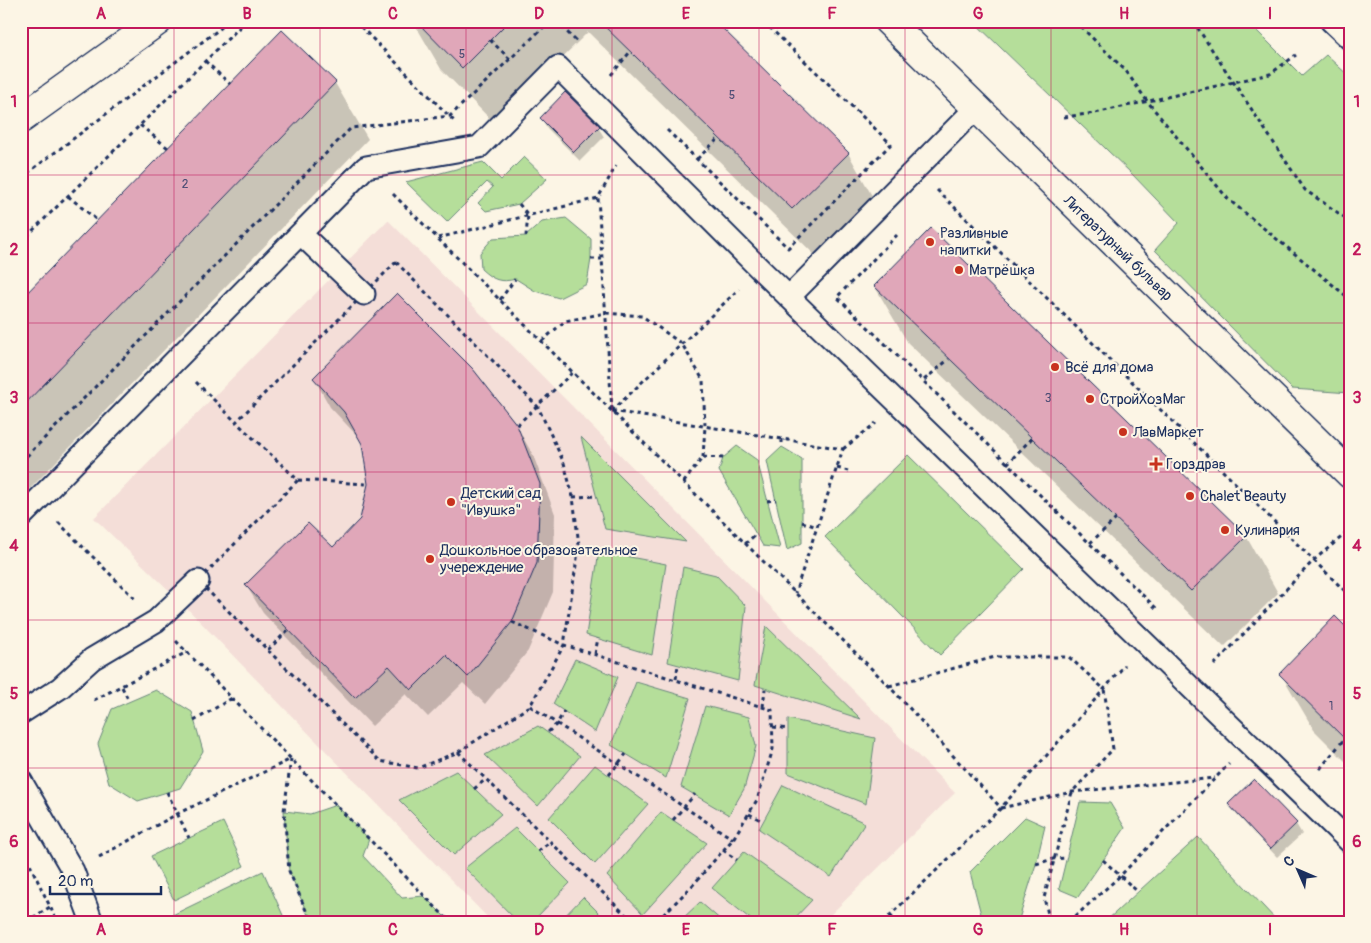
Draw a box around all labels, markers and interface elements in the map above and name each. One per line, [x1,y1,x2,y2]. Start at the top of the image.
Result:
text: A [96,4,107,24]
text: B [242,4,252,24]
text: C [388,4,398,24]
text: D [534,4,544,24]
text: E [682,4,691,24]
text: F [827,4,837,24]
text: G [973,4,984,24]
text: H [1119,4,1129,24]
text: I [1268,4,1272,24]
house number: 5 [459,47,465,62]
house number: 5 [729,88,735,103]
text: 1 [11,92,17,112]
text: 1 [1354,92,1360,112]
house number: 2 [182,177,189,192]
street label: Литературный бульвар [1058,191,1176,305]
place label: Разливные напитки [940,224,1009,260]
marker: Разливные напитки [924,236,936,248]
text: 2 [10,240,19,260]
text: 2 [1353,240,1362,260]
place label: Матрёшка [969,261,1035,280]
marker: Матрёшка [953,264,965,276]
place label: Всё для дома [1065,358,1154,377]
marker: Всё для дома [1049,361,1061,373]
text: 3 [10,388,19,408]
text: 3 [1353,388,1362,408]
place label: СтройХозМаг [1100,390,1185,409]
house number: 3 [1045,391,1052,406]
marker: СтройХозМаг [1084,393,1096,405]
place label: ЛавМаркет [1132,423,1204,442]
marker: ЛавМаркет [1117,426,1129,438]
place label: Горздрав [1166,455,1226,474]
marker: Горздрав [1150,458,1162,470]
place label: Детский сад "Ивушка" [460,484,541,520]
place label: Chalet Beauty [1200,487,1287,506]
marker: Chalet Beauty [1184,490,1196,502]
marker: Детский сад "Ивушка" [445,496,457,508]
place label: Кулинария [1235,521,1300,540]
marker: Кулинария [1219,524,1231,536]
text: 4 [9,536,19,556]
text: 4 [1352,536,1362,556]
place label: Дошкольное образовательное учереждение [439,541,638,577]
marker: Дошкольное образовательное учереждение [424,553,436,565]
text: 5 [10,684,19,704]
text: 5 [1353,684,1362,704]
house number: 1 [1329,699,1333,714]
text: 6 [9,832,19,852]
text: 6 [1352,832,1362,852]
north arrow [1274,846,1324,896]
text: С [1280,852,1298,870]
scale bar [50,863,161,895]
text: 20 m [58,872,93,891]
text: A [96,920,107,940]
text: B [242,920,252,940]
text: C [388,920,398,940]
text: D [534,920,544,940]
text: E [682,920,691,940]
text: F [827,920,837,940]
text: G [973,920,984,940]
text: H [1119,920,1129,940]
text: I [1268,920,1272,940]

